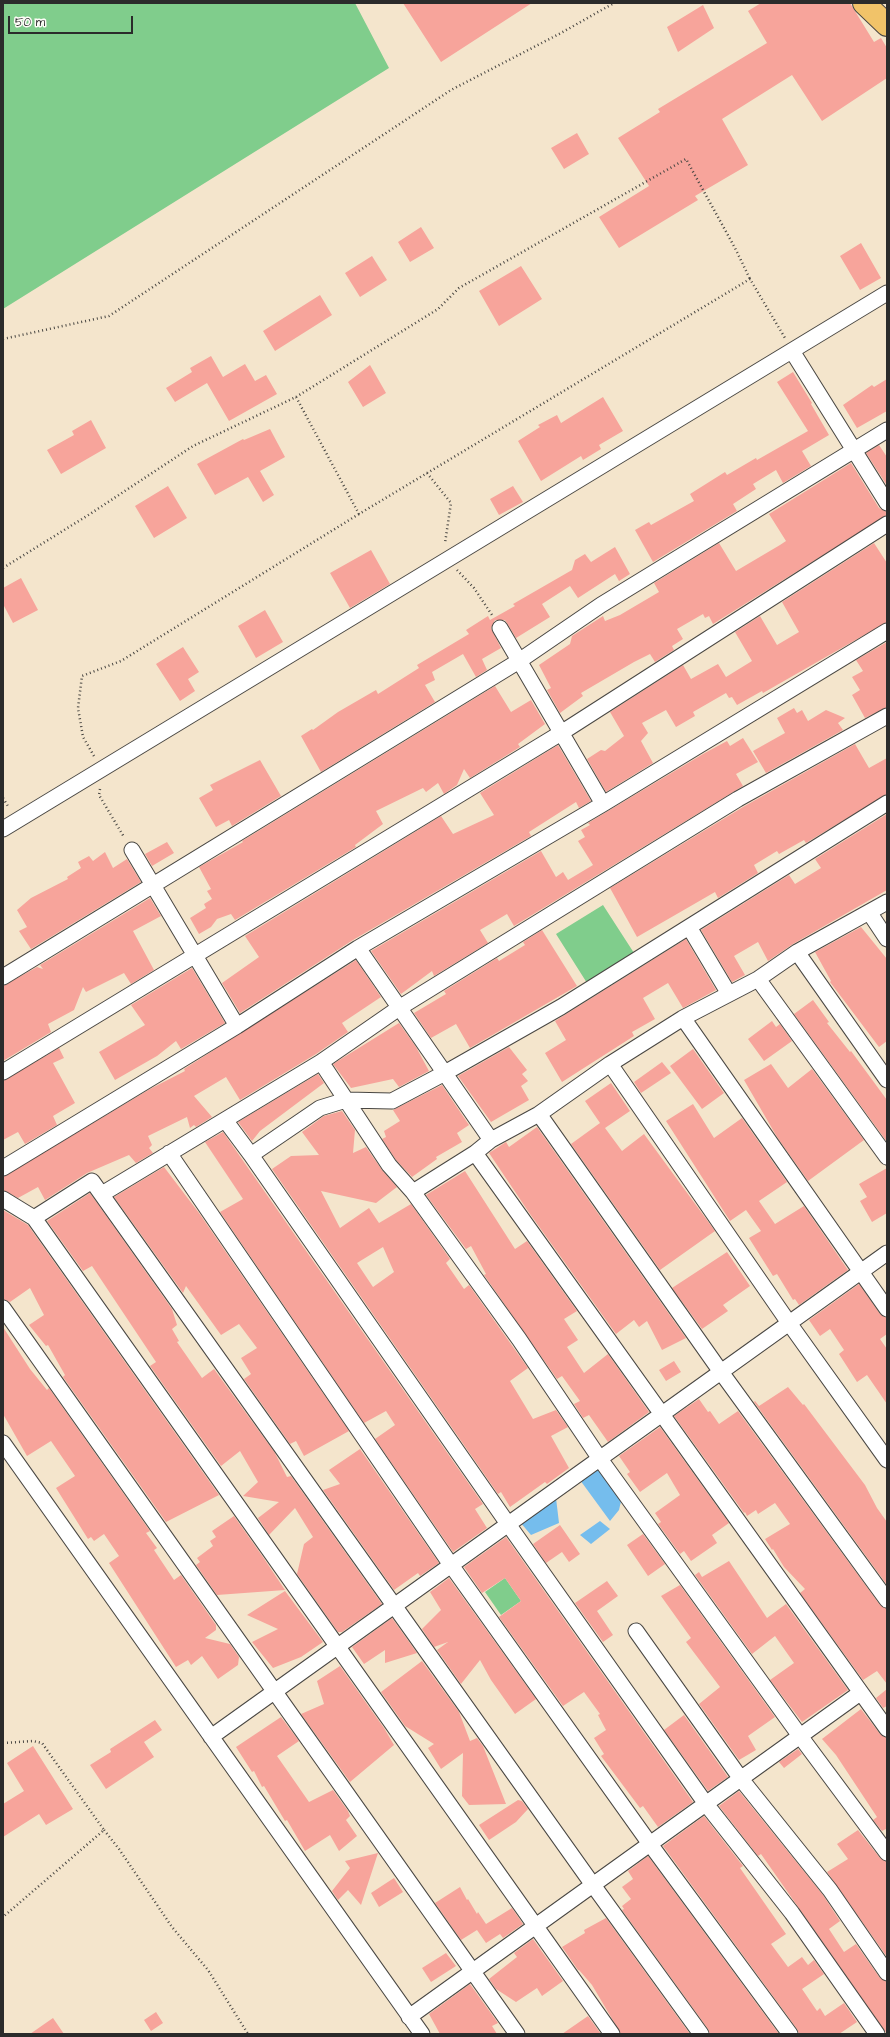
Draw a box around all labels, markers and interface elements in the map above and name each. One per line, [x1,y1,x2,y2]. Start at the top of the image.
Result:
scale bar [10,8,135,34]
text: 50 m [15,14,45,31]

